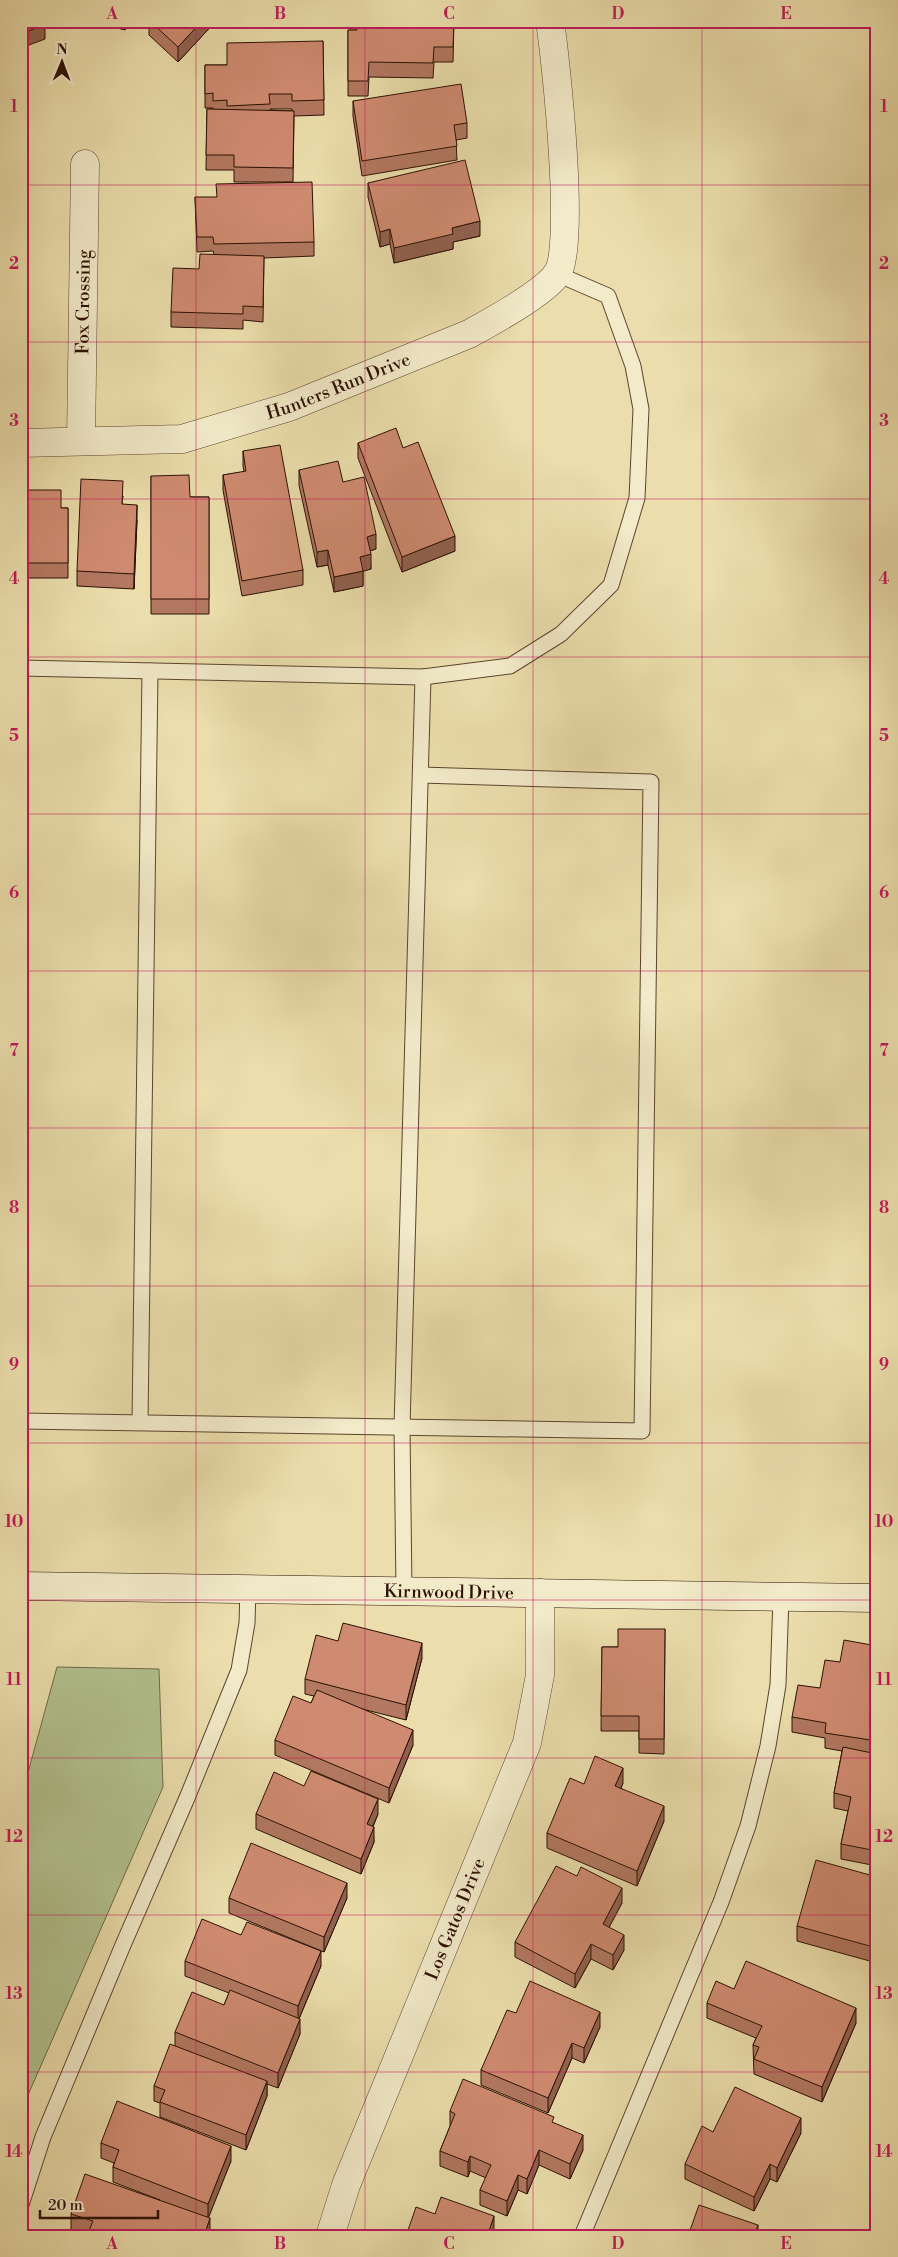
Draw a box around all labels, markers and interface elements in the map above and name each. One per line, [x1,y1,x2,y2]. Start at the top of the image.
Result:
text: A [105,4,118,24]
text: B [274,4,286,24]
text: C [443,4,455,24]
text: D [612,4,625,24]
text: E [780,4,792,24]
north arrow [38,38,88,88]
text: N [57,41,68,59]
text: 1 [10,97,18,117]
text: 1 [880,97,888,117]
street label: Fox Crossing [71,249,96,355]
text: 2 [9,254,19,274]
text: 2 [879,254,889,274]
street label: Hunters Run Drive [264,348,414,425]
text: 3 [9,411,19,431]
text: 3 [879,411,889,431]
text: 4 [9,569,20,589]
text: 4 [879,569,890,589]
text: 5 [9,726,19,746]
text: 5 [879,726,889,746]
text: 6 [9,883,19,903]
text: 6 [879,883,889,903]
text: 7 [9,1041,19,1061]
text: 7 [879,1041,889,1061]
text: 8 [9,1198,19,1218]
text: 8 [879,1198,889,1218]
text: 9 [9,1355,19,1375]
text: 9 [879,1355,889,1375]
text: 10 [5,1512,23,1532]
text: 10 [875,1512,893,1532]
street label: Kirnwood Drive [384,1580,514,1605]
text: 11 [6,1670,22,1690]
text: 11 [876,1670,892,1690]
text: 12 [5,1827,23,1847]
text: 12 [875,1827,893,1847]
street label: Los Gatos Drive [420,1855,491,1984]
text: 13 [5,1984,23,2004]
text: 13 [875,1984,893,2004]
text: 14 [5,2142,23,2162]
text: 14 [875,2142,893,2162]
scale bar [40,2187,158,2219]
text: 20 m [48,2196,83,2215]
text: A [105,2234,118,2254]
text: B [274,2234,286,2254]
text: C [443,2234,455,2254]
text: D [612,2234,625,2254]
text: E [780,2234,792,2254]

